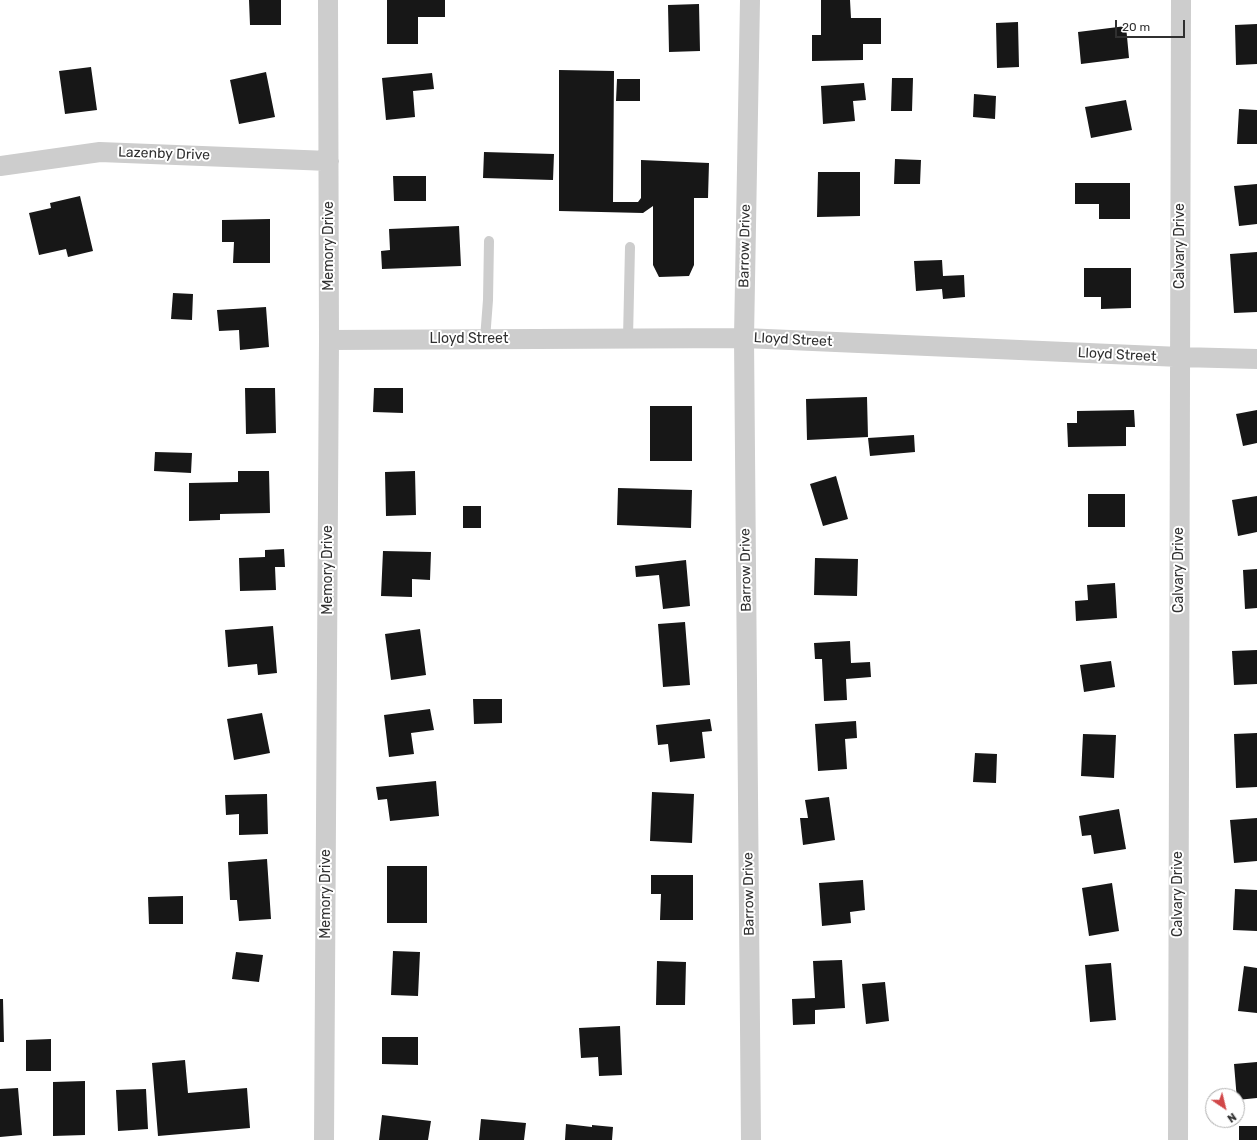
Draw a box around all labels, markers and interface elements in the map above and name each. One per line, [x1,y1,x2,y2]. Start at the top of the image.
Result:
scale bar [1117,12,1187,38]
text: 20 m [1122,20,1150,34]
street label: Lazenby Drive [118,144,210,164]
street label: Memory Drive [321,201,337,291]
street label: Calvary Drive [1172,203,1188,289]
street label: Barrow Drive [736,204,754,288]
street label: Lloyd Street [753,330,833,350]
street label: Lloyd Street [430,331,508,347]
street label: Lloyd Street [1077,345,1157,365]
street label: Memory Drive [320,525,336,615]
street label: Calvary Drive [1171,527,1187,613]
street label: Barrow Drive [737,528,755,612]
street label: Memory Drive [318,849,334,939]
street label: Calvary Drive [1170,851,1186,937]
street label: Barrow Drive [740,852,758,936]
north arrow [1205,1088,1245,1128]
text: N [1225,1110,1239,1125]

